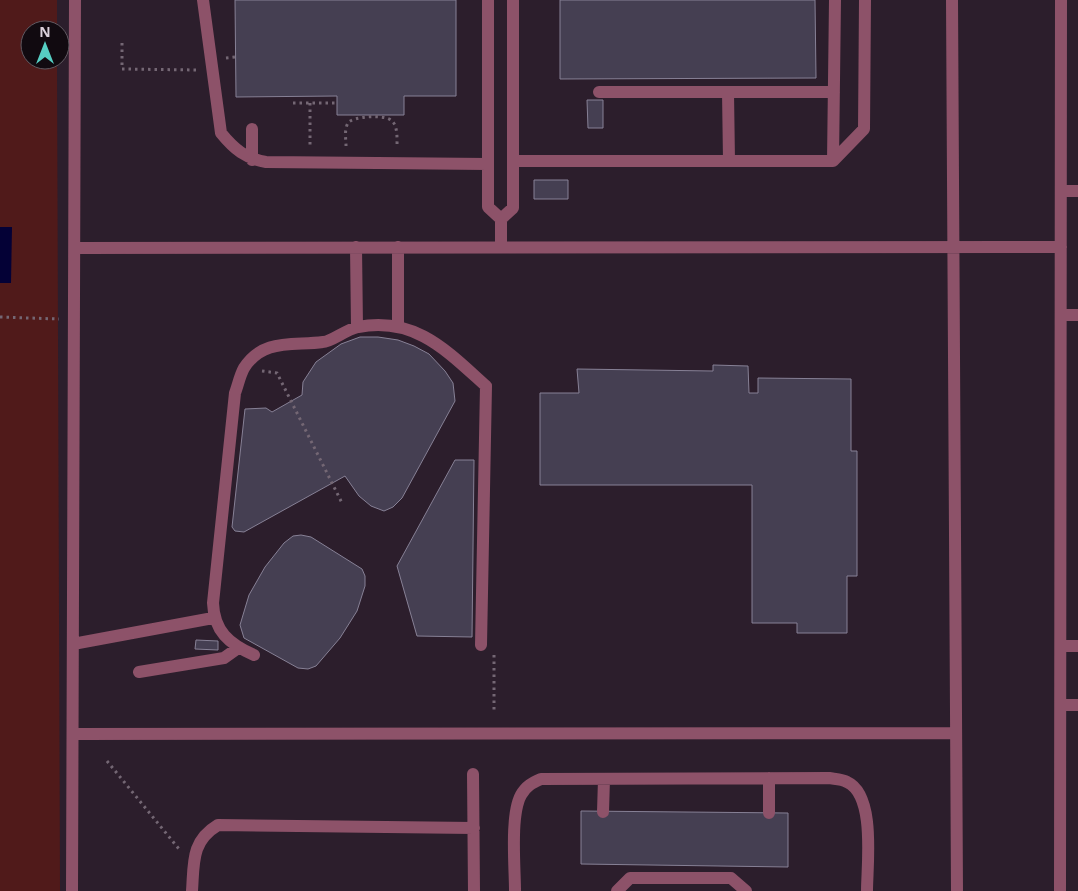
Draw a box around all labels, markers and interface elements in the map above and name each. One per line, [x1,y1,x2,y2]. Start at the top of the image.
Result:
north arrow [20,20,70,70]
text: N [39,22,51,41]

